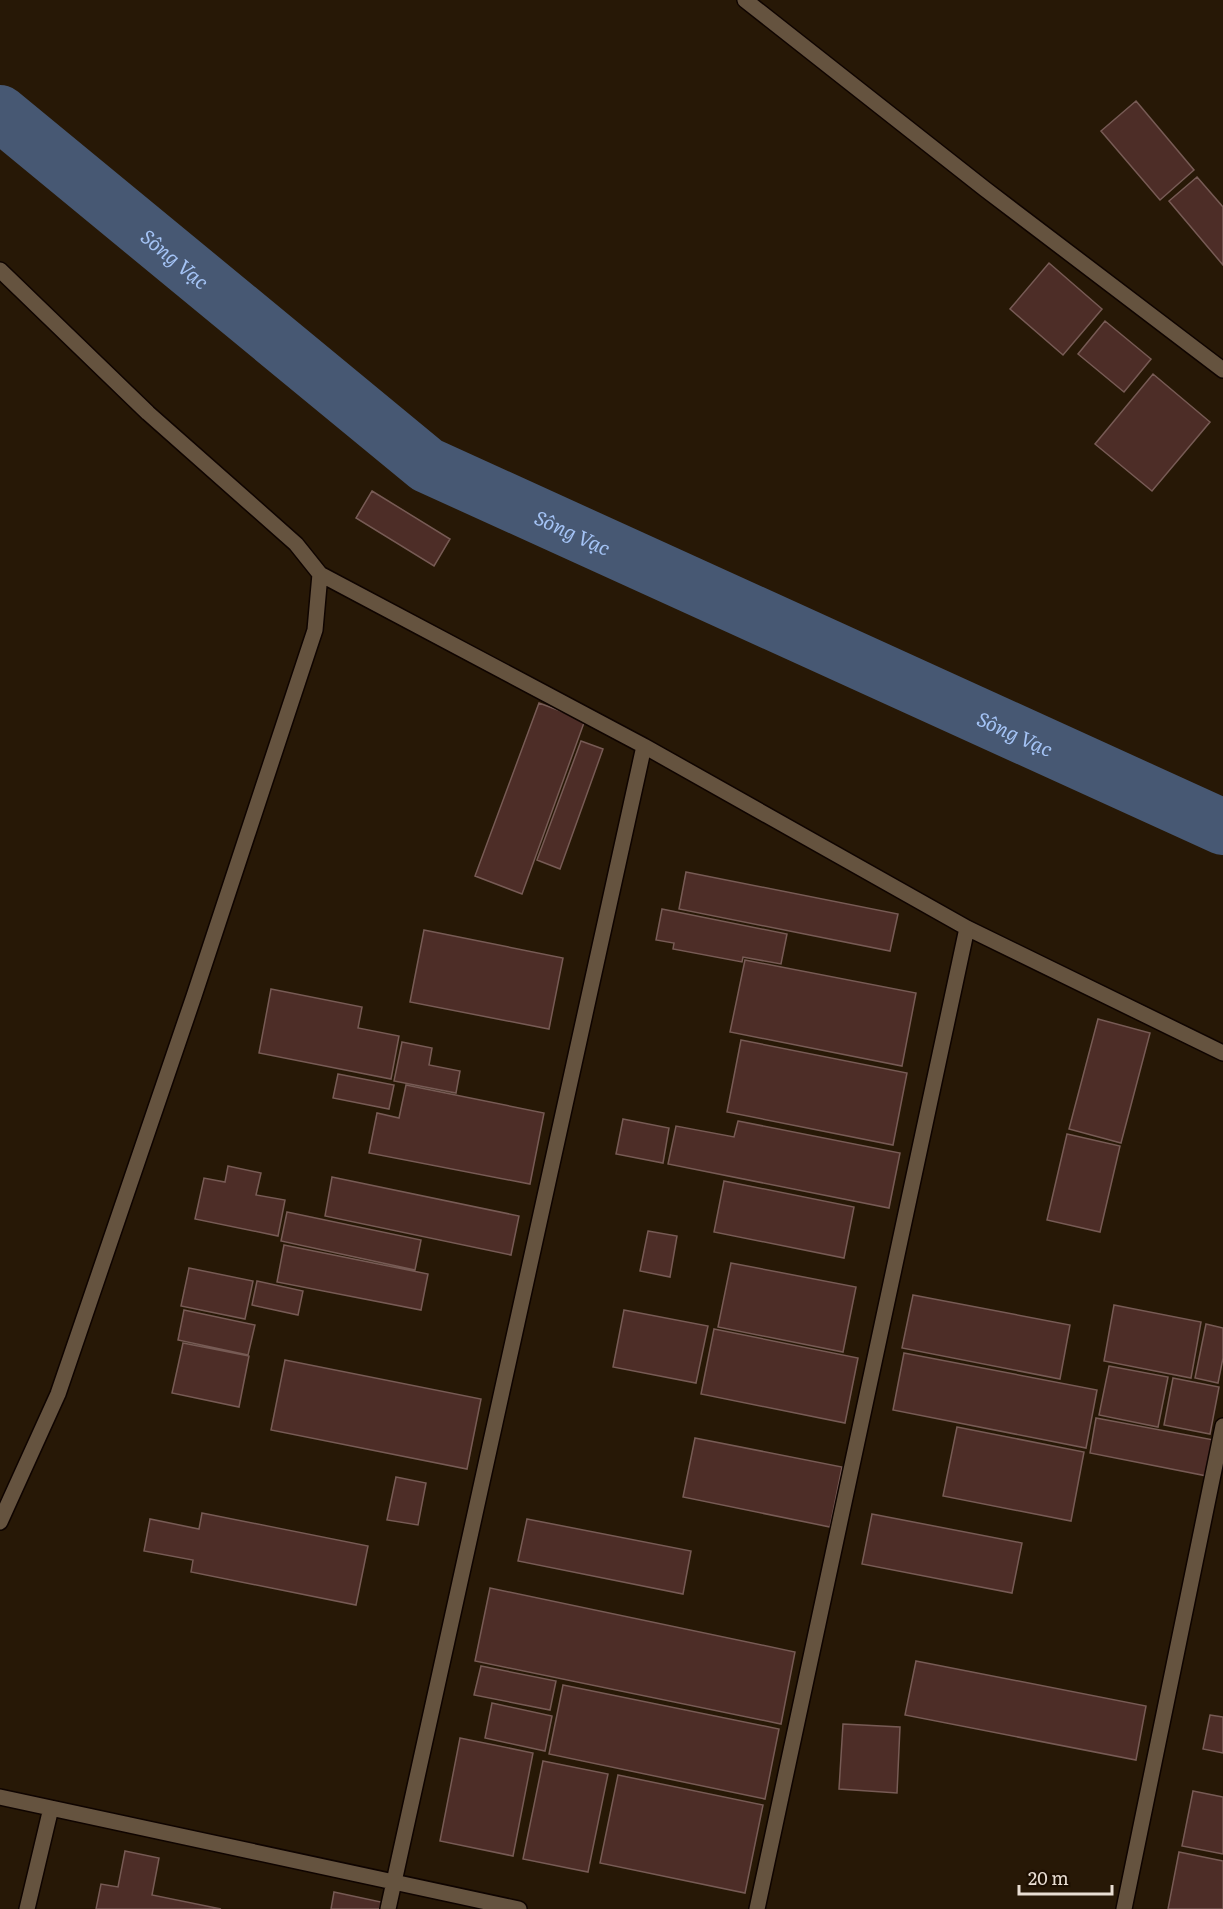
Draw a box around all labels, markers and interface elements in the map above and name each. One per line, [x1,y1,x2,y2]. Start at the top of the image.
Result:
water label: Sông Vạc [135,221,217,295]
water label: Sông Vạc [530,501,616,562]
water label: Sông Vạc [973,702,1059,763]
scale bar [1019,1858,1112,1896]
text: 20 m [1028,1864,1069,1891]

